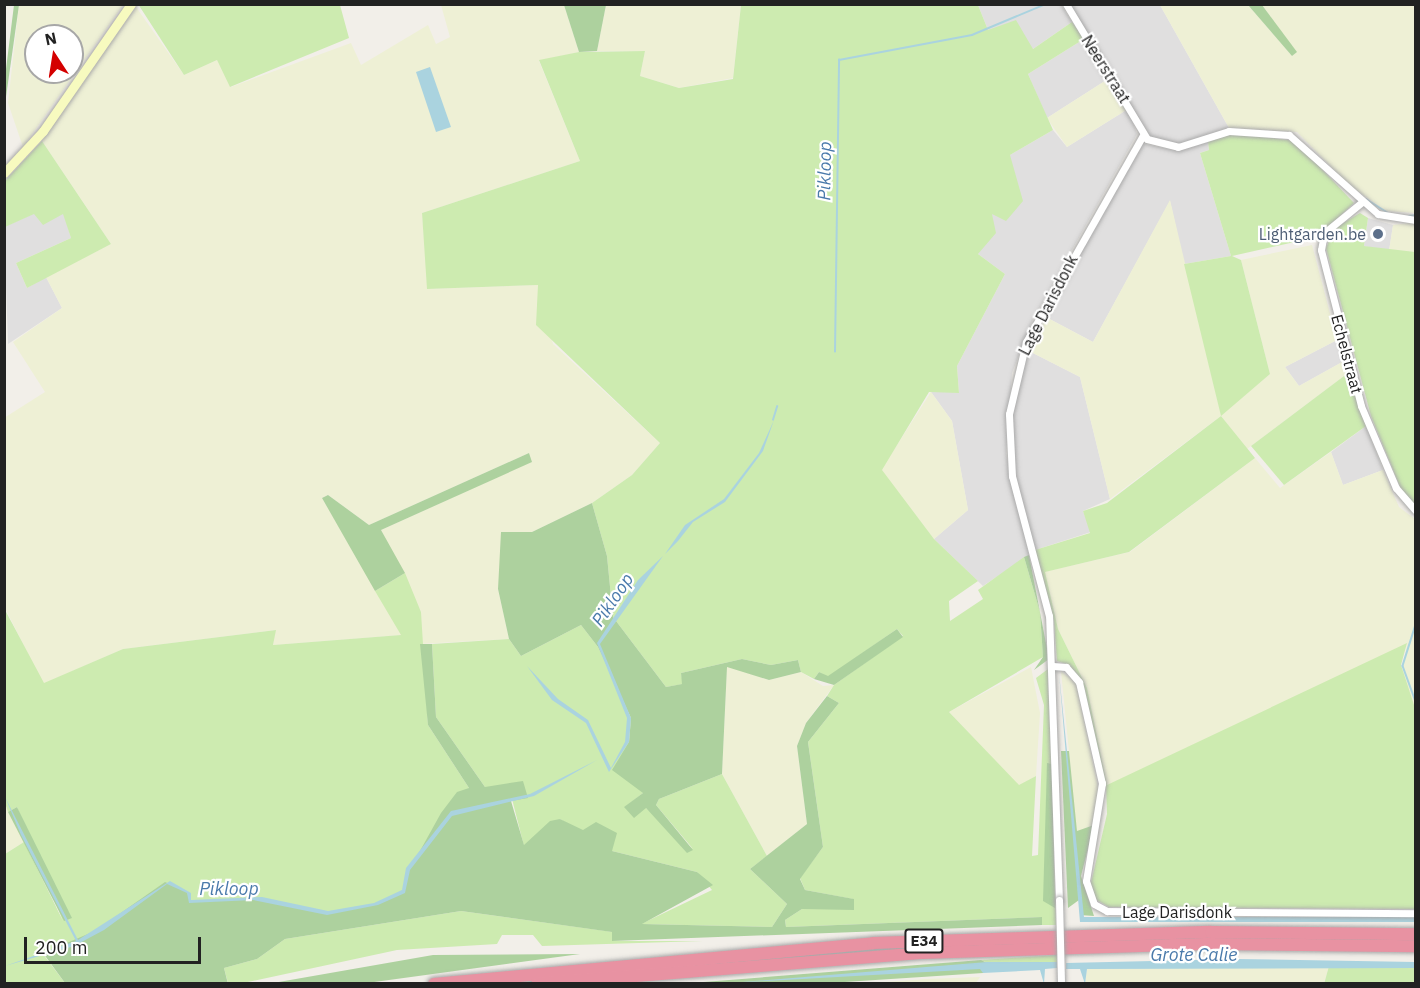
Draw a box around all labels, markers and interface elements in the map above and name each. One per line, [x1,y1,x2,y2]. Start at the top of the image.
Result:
north arrow [24,24,84,84]
text: N [43,27,58,49]
street label: Neerstraat [1078,31,1134,107]
water label: Pikloop [814,141,836,201]
place label: Lightgarden.be [1259,224,1366,244]
marker: Lightgarden.be [1371,227,1385,241]
street label: Lage Darisdonk [1014,252,1082,358]
street label: Echelstraat [1327,312,1367,396]
water label: Pikloop [587,569,639,631]
water label: Pikloop [199,878,259,900]
street label: Lage Darisdonk [1122,902,1232,922]
scale bar [27,925,204,963]
road number: E34 [903,929,945,953]
text: 200 m [35,936,87,959]
water label: Grote Calie [1150,944,1238,966]

